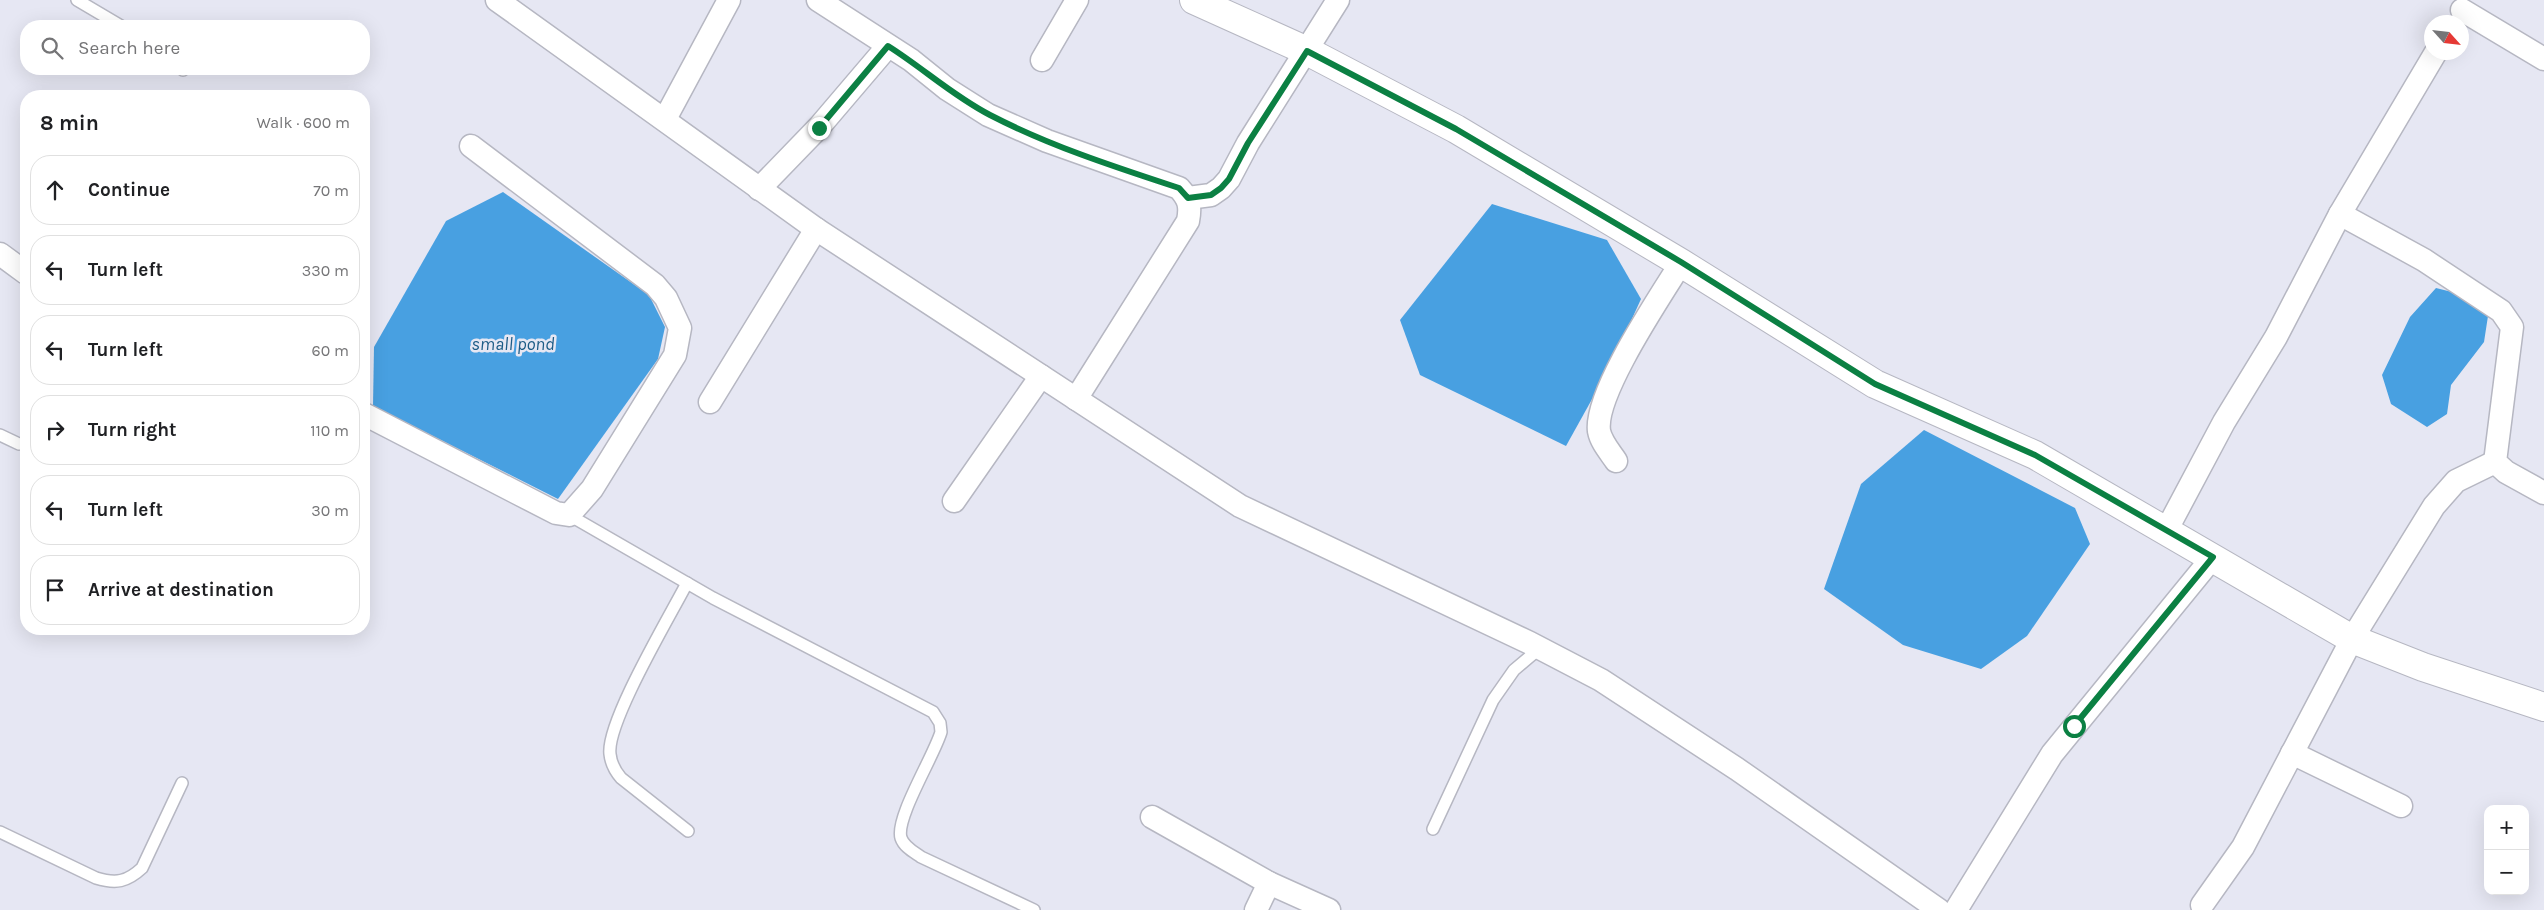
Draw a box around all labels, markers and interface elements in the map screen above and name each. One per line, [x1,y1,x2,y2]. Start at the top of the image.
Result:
north arrow [2424,15,2469,60]
search box [20,20,370,75]
icon: search [38,34,66,62]
text: Search here [78,37,180,59]
text: 8 min [40,111,99,135]
text: Walk · 600 m [257,113,350,132]
route end [808,117,831,140]
icon: ahead [41,176,69,204]
text: Continue [88,179,170,201]
text: 70 m [313,181,349,200]
icon: left [41,256,69,284]
text: Turn left [88,259,163,281]
text: 330 m [302,261,349,280]
water label: small pond [471,333,555,355]
icon: left [41,336,69,364]
text: Turn left [88,339,163,361]
text: 60 m [312,341,349,360]
icon: right [41,416,69,444]
text: Turn right [88,419,177,441]
text: 110 m [310,421,349,440]
icon: left [41,496,69,524]
text: Turn left [88,499,163,521]
text: 30 m [311,501,349,520]
icon: arrive [41,576,69,604]
text: Arrive at destination [88,579,274,601]
route start [2063,715,2086,738]
map controls [2484,805,2529,895]
button: + [2484,805,2529,850]
button: − [2484,850,2529,895]

